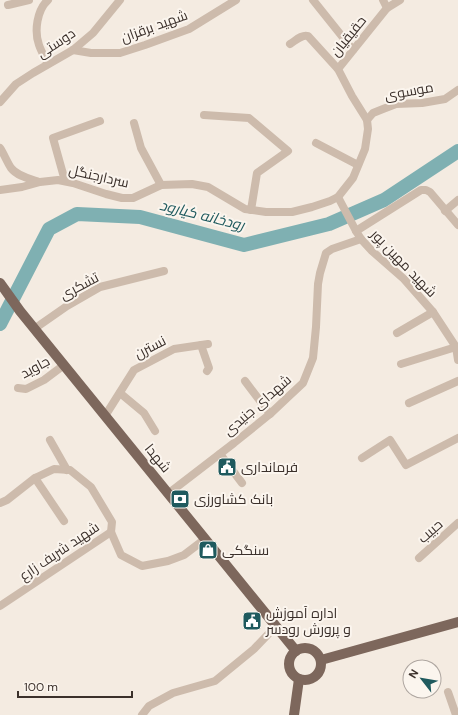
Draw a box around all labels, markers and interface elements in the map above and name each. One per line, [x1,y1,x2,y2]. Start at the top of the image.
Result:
street label: شهید برقزان [118,6,190,46]
street label: حقیقیان [326,12,370,60]
street label: دوستی [33,24,79,62]
street label: موسوی [383,78,435,104]
street label: سردارجنگل [67,160,131,192]
water label: رودخانه کیارود [158,195,247,235]
street label: شهید مهین پور [366,225,441,301]
street label: تشکری [56,268,102,304]
street label: نسترن [131,331,169,363]
street label: جاوید [17,352,53,382]
street label: شهدای جنیدی [219,371,295,439]
street label: شهدا [141,440,175,476]
public building icon: فرماندارى [216,456,238,478]
place label: فرماندارى [241,458,298,476]
bank icon: بانک کشاورزى [169,488,191,510]
place label: بانک کشاورزى [194,490,273,508]
street label: حبیب [414,515,446,547]
street label: شهید شریف زارع [16,518,102,584]
shop icon: سنگکى [197,539,219,561]
place label: سنگکى [222,541,269,559]
place label: اداره آموزش و پرورش رودسر [265,604,351,639]
public building icon: اداره آموزش و پرورش رودسر [241,610,263,632]
north arrow [402,659,442,699]
text: N [405,667,421,681]
scale bar [18,673,132,699]
text: 100 m [24,679,58,695]

